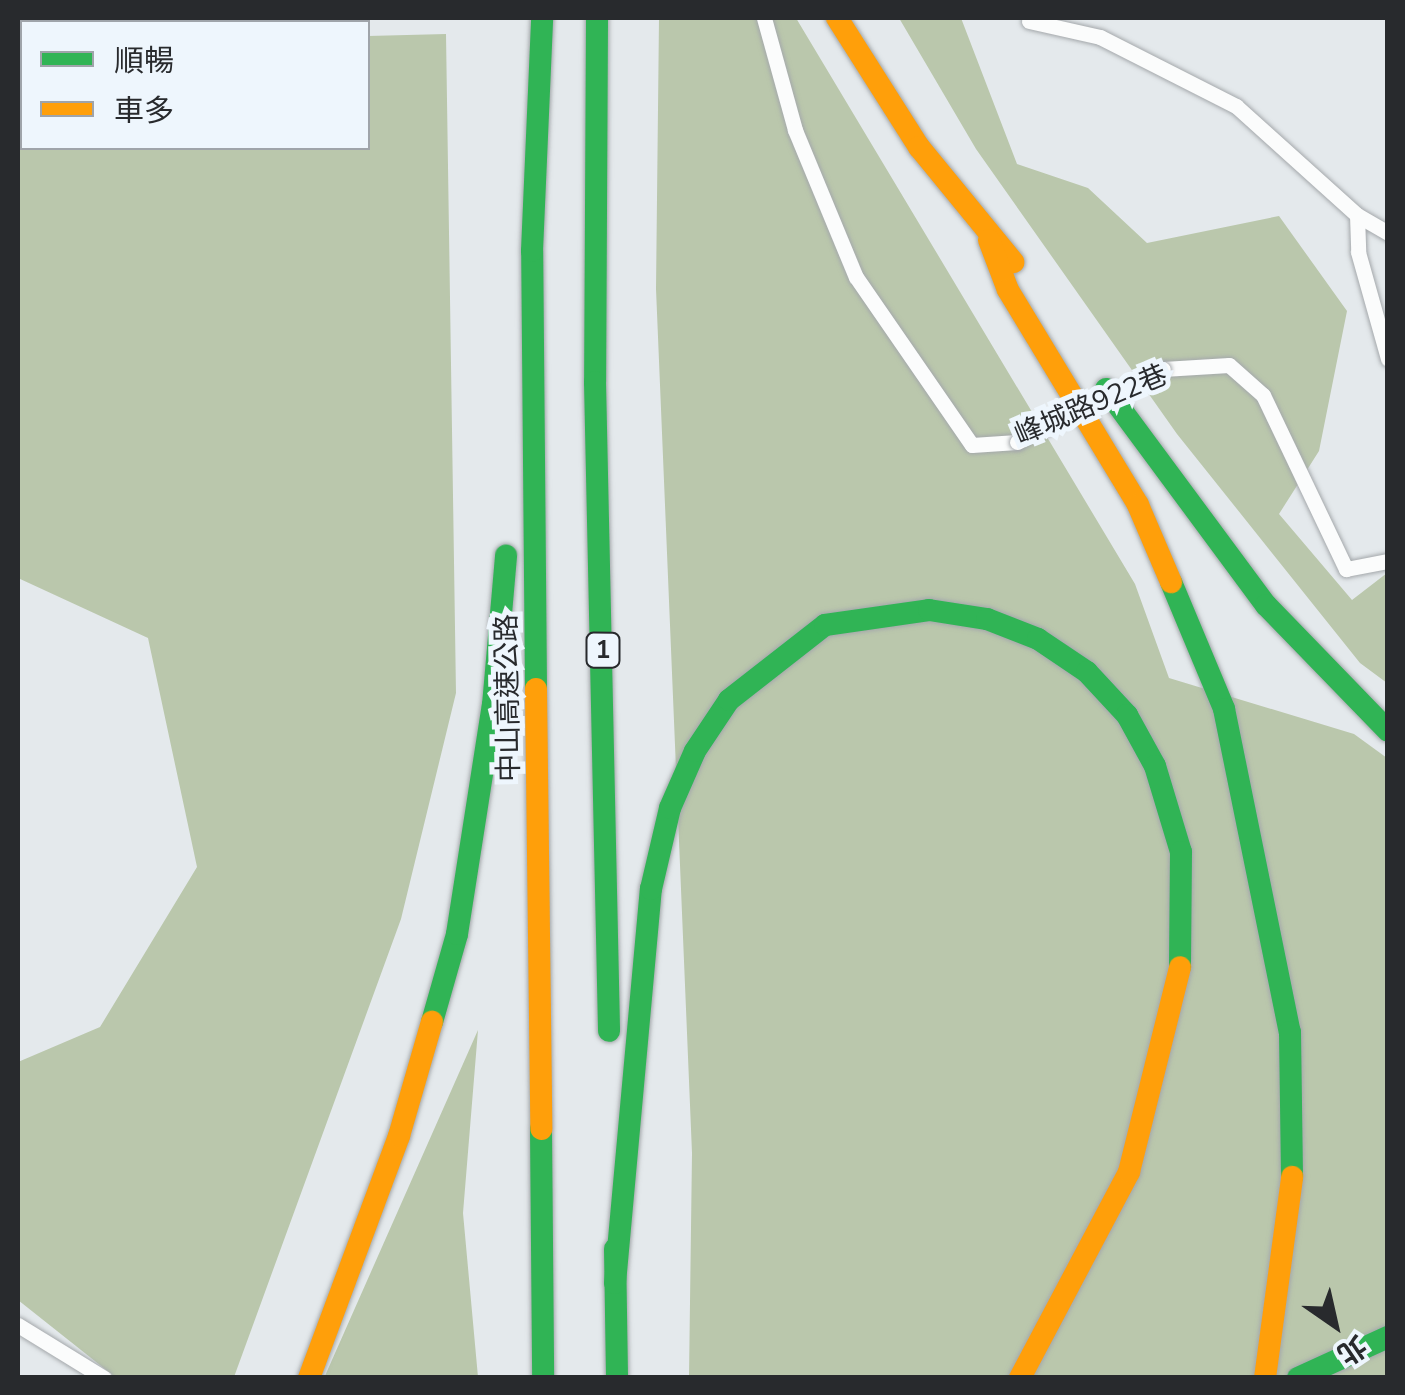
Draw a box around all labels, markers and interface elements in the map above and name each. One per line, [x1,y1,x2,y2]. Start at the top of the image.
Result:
legend [20,20,370,150]
text: 順暢 [114,41,174,82]
text: 車多 [114,91,174,132]
street label: 峰城路922巷 [1010,358,1172,452]
street label: 中山高速公路 [490,614,526,782]
road number: 1 [586,630,620,670]
north arrow [1285,1275,1385,1375]
text: 北 [1330,1326,1374,1373]

